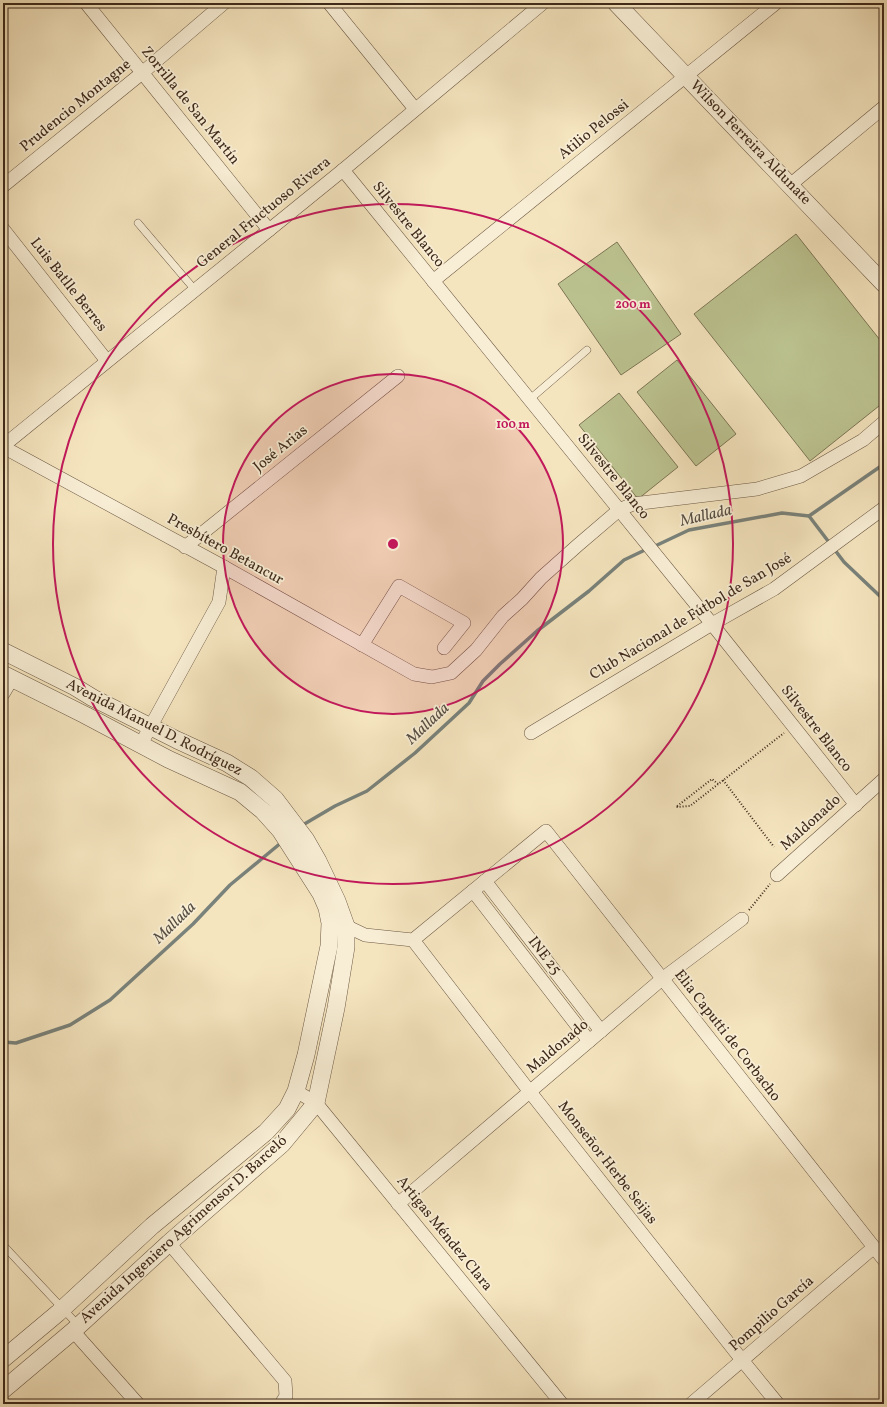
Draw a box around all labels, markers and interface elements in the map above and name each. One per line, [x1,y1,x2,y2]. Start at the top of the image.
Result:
street label: Zorrilla de San Martín [136,42,244,170]
street label: Prudencio Montagne [16,55,136,157]
street label: Wilson Ferreira Aldunate [685,76,815,210]
street label: Atilio Pelossi [554,95,634,165]
street label: General Fructuoso Rivera [192,152,336,274]
street label: Silvestre Blanco [367,178,449,272]
street label: Luis Batlle Berres [25,234,111,336]
text: 200 m [615,297,651,313]
text: 100 m [496,417,530,433]
street label: José Arias [249,420,313,478]
street label: Silvestre Blanco [572,430,654,524]
water label: Mallada [677,499,734,533]
street label: Presbítero Betancur [163,509,287,591]
centre of rings [386,537,400,551]
street label: Club Nacional de Fútbol de San José [586,548,796,686]
street label: Avenida Manuel D. Rodríguez [62,674,246,782]
street label: Silvestre Blanco [775,681,857,777]
water label: Mallada [401,698,455,751]
street label: Maldonado [776,790,846,856]
water label: Mallada [148,897,202,950]
street label: INE 25 [522,932,566,980]
street label: Elia Caputti de Corbacho [669,966,785,1106]
street label: Maldonado [522,1015,594,1079]
street label: Monseñor Herbe Seijas [552,1097,662,1229]
street label: Avenida Ingeniero Agrimensor D. Barceló [76,1131,292,1329]
street label: Artigas Méndez Clara [391,1172,497,1296]
street label: Pompilio García [725,1271,819,1357]

